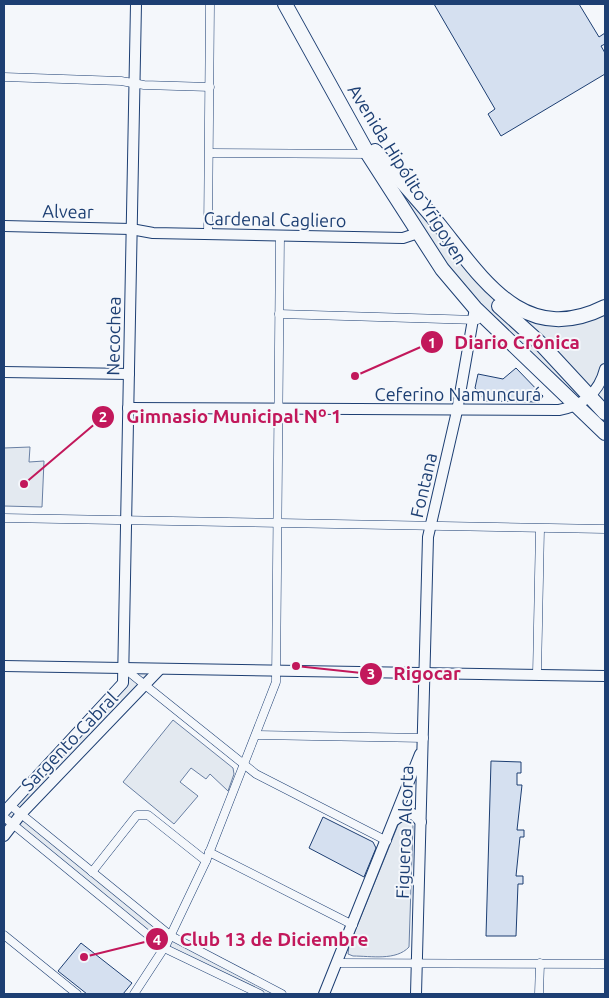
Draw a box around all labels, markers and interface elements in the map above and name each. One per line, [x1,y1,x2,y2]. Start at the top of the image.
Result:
street label: Avenida Hipólito Yrigoyen [344,80,472,268]
street label: Alvear [42,201,94,221]
street label: Cardenal Cagliero [203,208,347,230]
street label: Necochea [102,296,124,376]
callout: Diario Crónica [420,325,590,359]
text: Diario Crónica [454,331,580,353]
text: 1 [428,334,436,351]
street label: Ceferino Namuncurá [375,384,541,404]
callout: Gimnasio Municipal Nº 1 [91,400,351,434]
text: Gimnasio Municipal Nº 1 [126,405,342,427]
text: 2 [99,408,107,425]
street label: Fontana [406,451,440,519]
callout: Rigocar [359,657,471,691]
text: Rigocar [393,662,461,684]
text: 3 [367,665,375,682]
street label: Sargento Cabral [17,687,121,794]
street label: Figueroa Alcorta [392,765,416,899]
callout: Club 13 de Diciembre [145,922,379,956]
text: Club 13 de Diciembre [180,928,368,950]
text: 4 [153,931,161,948]

